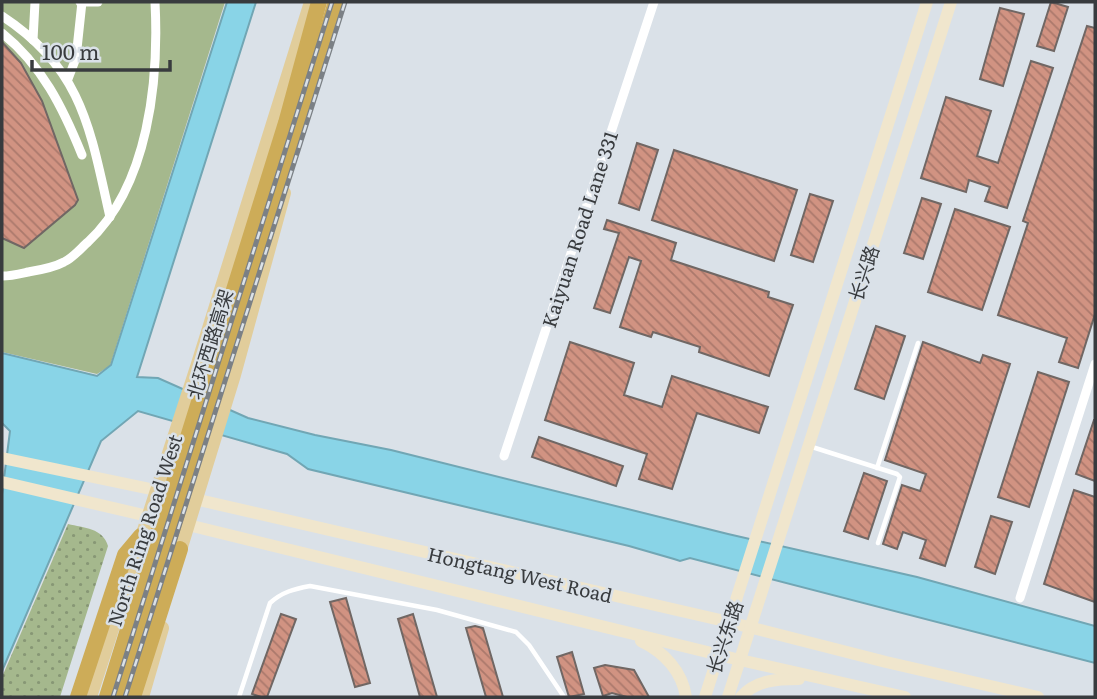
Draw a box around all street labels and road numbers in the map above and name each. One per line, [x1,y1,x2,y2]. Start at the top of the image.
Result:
street label: Kaiyuan Road Lane 331 [534,127,624,331]
street label: 长兴路 [841,242,885,304]
street label: 北环西路高架 [179,285,239,403]
street label: North Ring Road West [100,430,188,630]
street label: Hongtang West Road [425,539,616,609]
street label: 长兴东路 [699,597,749,677]

